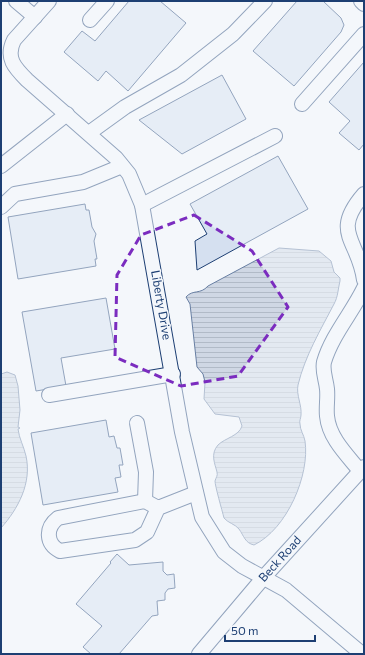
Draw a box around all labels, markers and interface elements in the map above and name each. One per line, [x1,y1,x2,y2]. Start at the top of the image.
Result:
street label: Liberty Drive [149,269,175,341]
street label: Beck Road [255,532,304,584]
scale bar [225,617,315,643]
text: 50 m [231,623,259,637]

